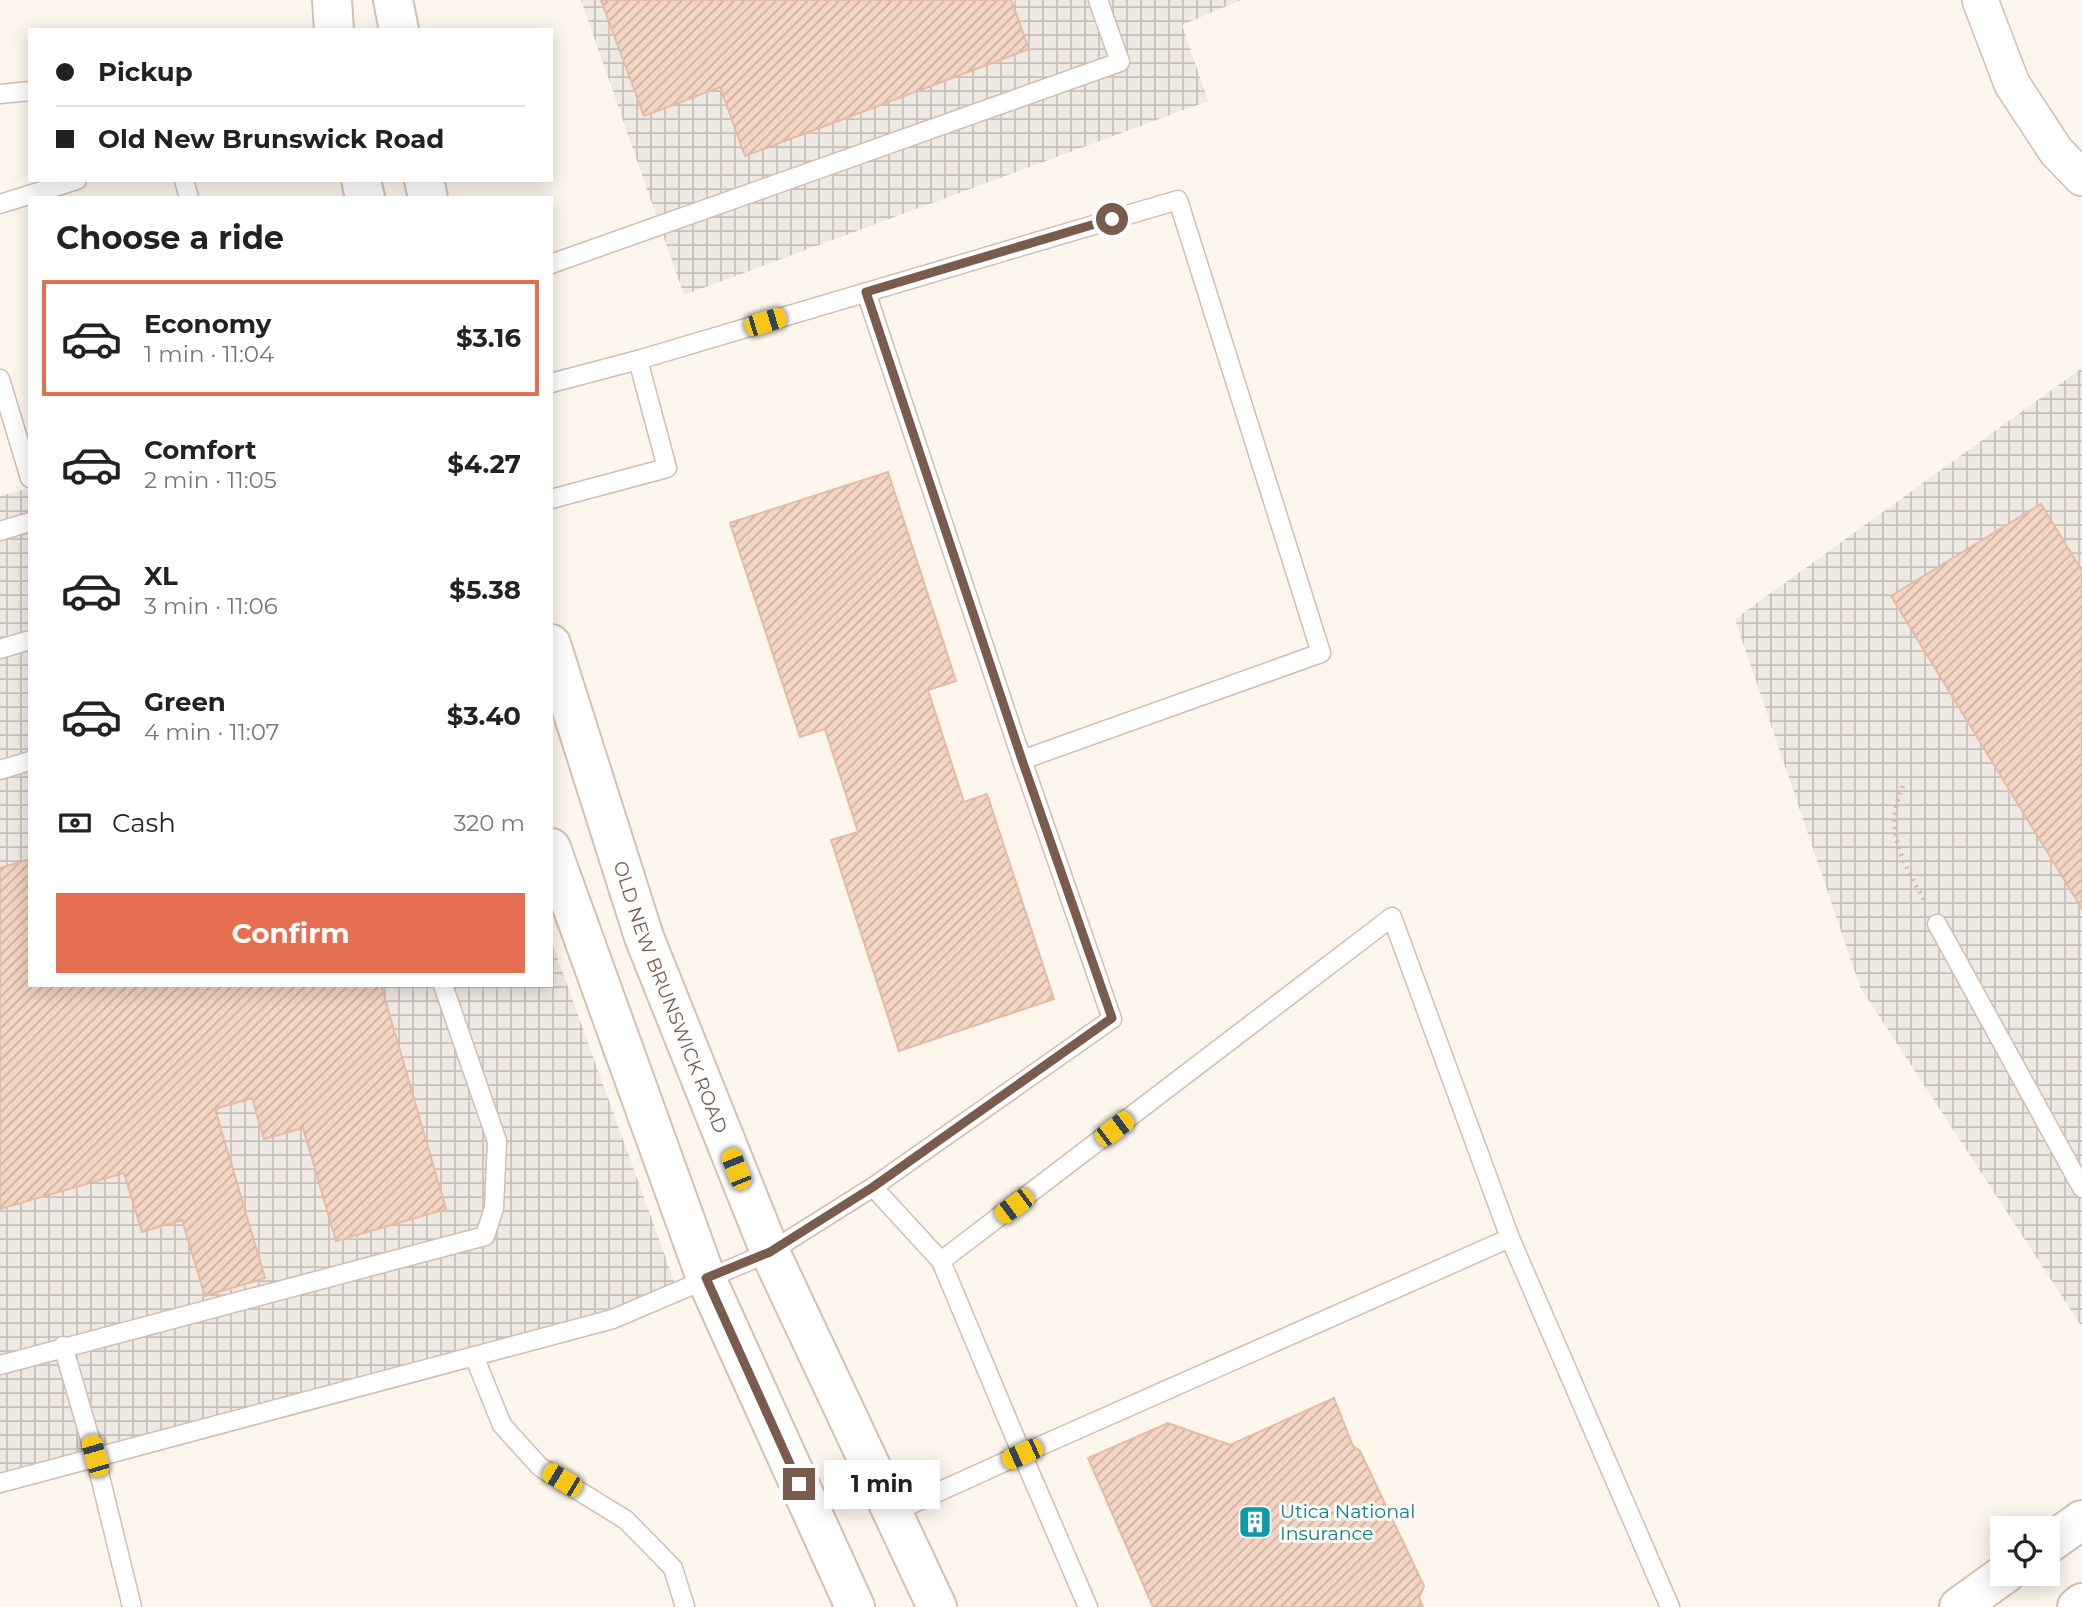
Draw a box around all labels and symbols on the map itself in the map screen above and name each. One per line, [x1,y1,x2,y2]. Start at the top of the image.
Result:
route start [1096,203,1128,235]
car [742,306,789,338]
street label: OLD NEW BRUNSWICK ROAD [609,858,733,1137]
car [1091,1108,1138,1150]
car [719,1146,754,1192]
car [991,1185,1038,1227]
car [80,1433,111,1479]
car [999,1436,1046,1472]
car [539,1460,586,1500]
callout: 1 min [824,1460,939,1508]
route end [783,1468,815,1500]
place label: Utica National Insurance [1280,1500,1415,1545]
building icon: Utica National Insurance [1236,1503,1274,1541]

